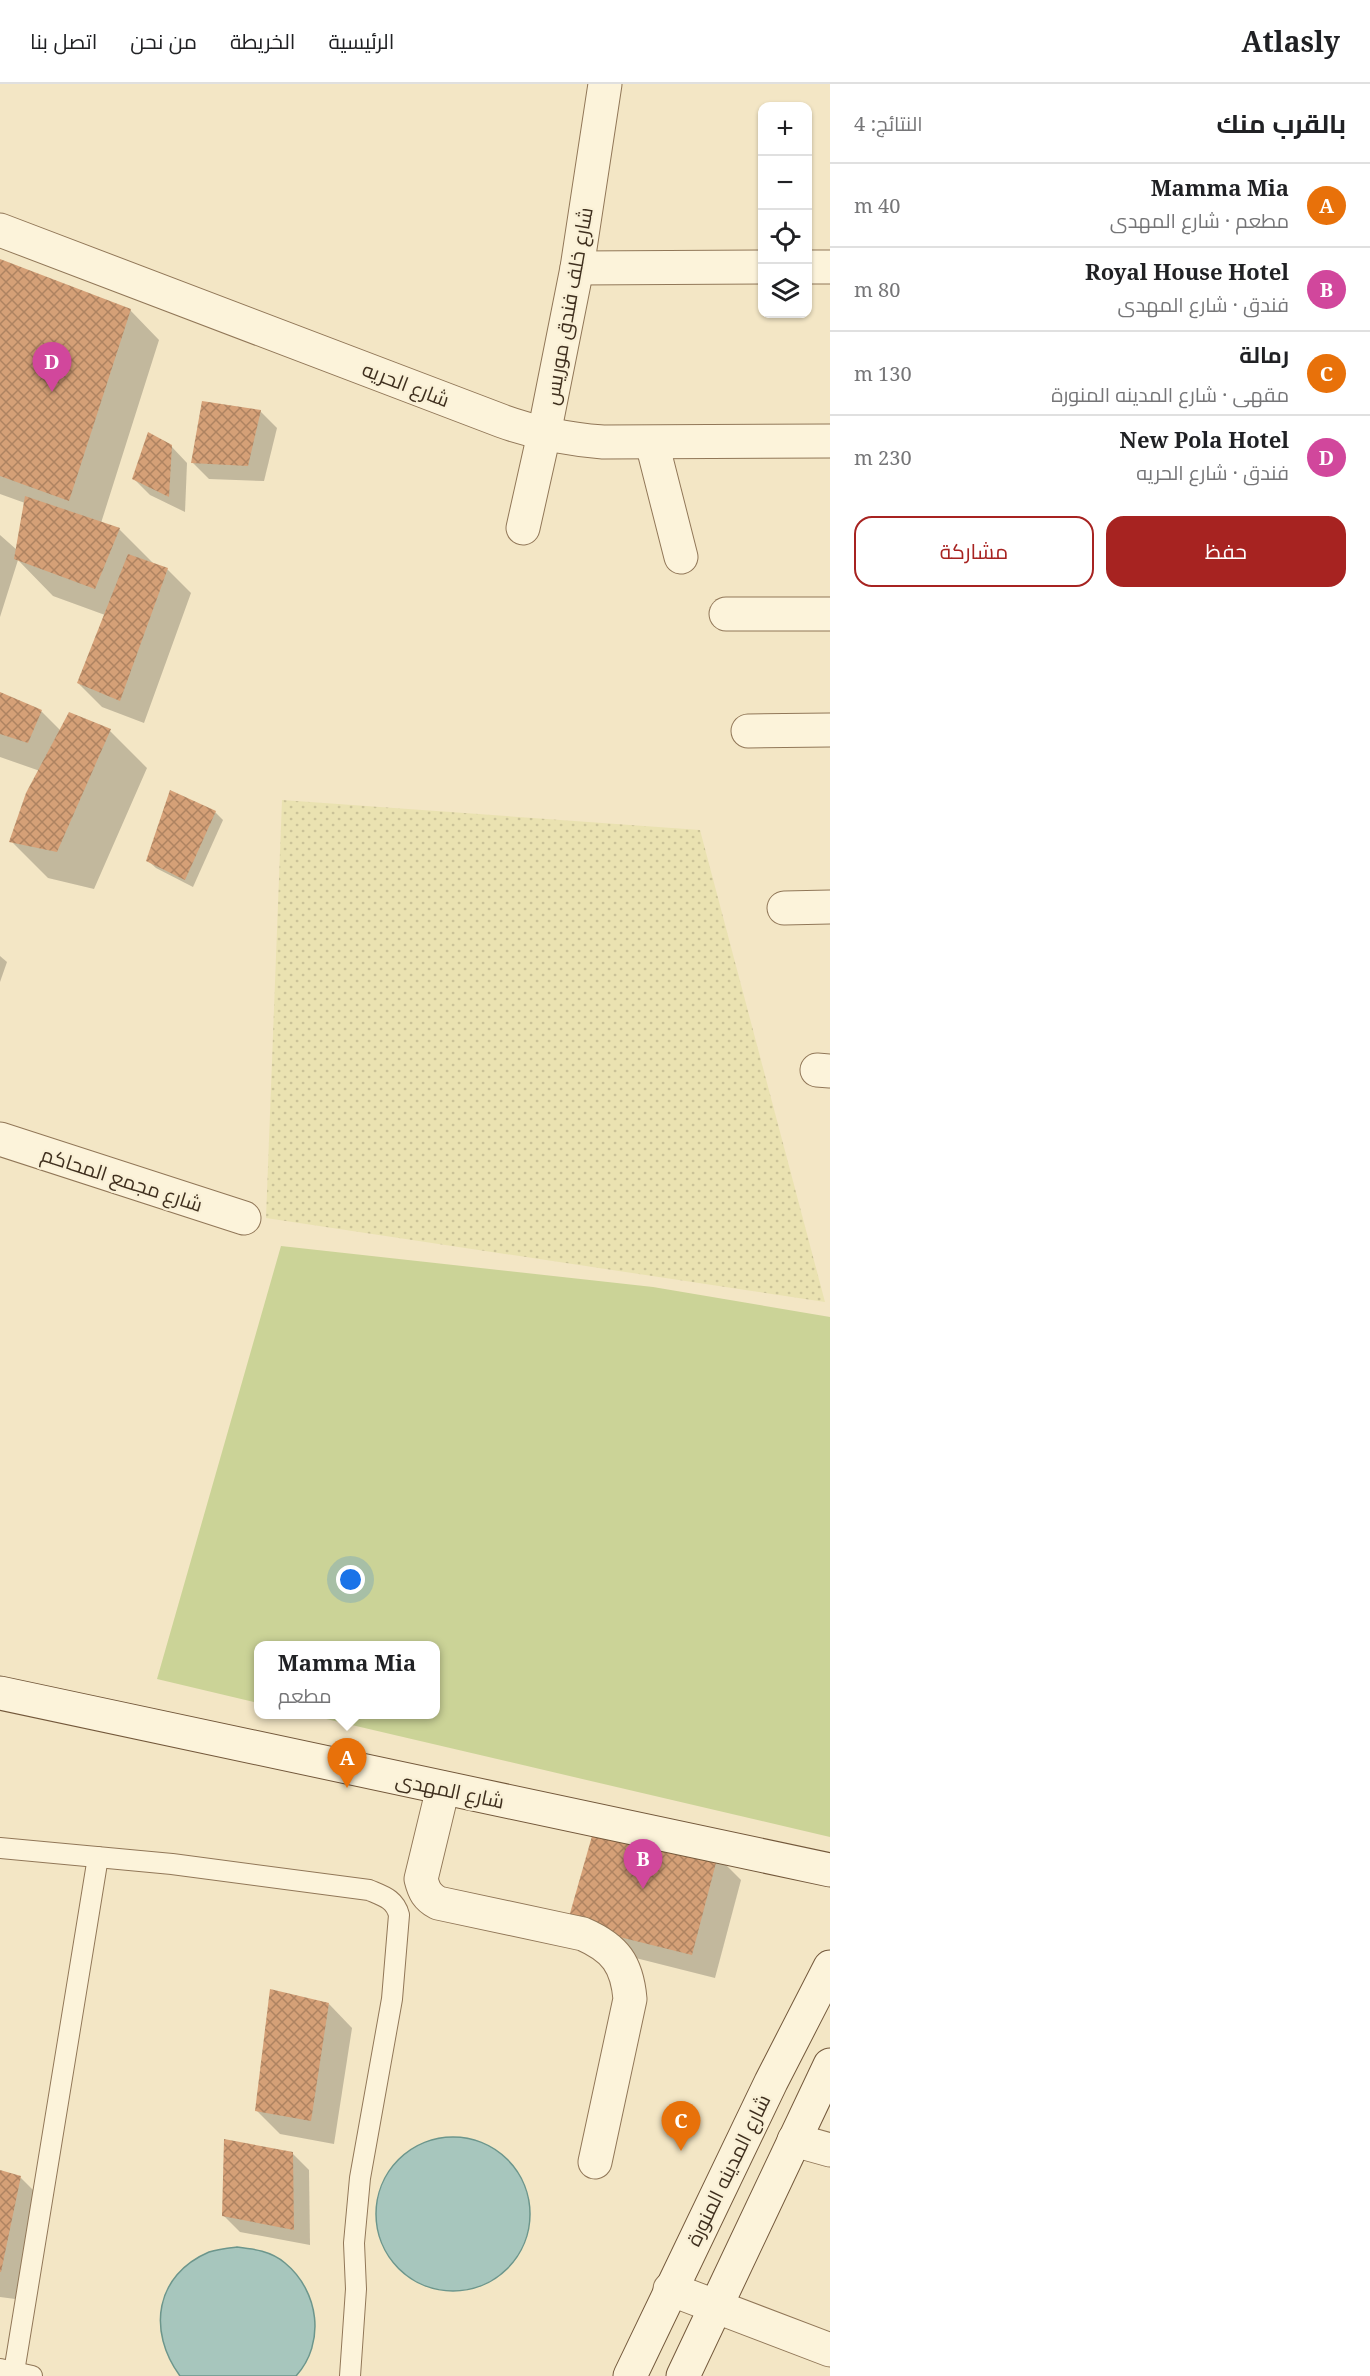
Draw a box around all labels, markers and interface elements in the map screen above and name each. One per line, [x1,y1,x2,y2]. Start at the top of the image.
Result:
text: Atlasly [1241,22,1340,60]
text: اتصل بنا [30,27,97,55]
text: من نحن [130,27,197,55]
text: الخريطة [230,27,295,55]
text: الرئيسية [328,27,394,55]
map controls [758,102,812,318]
button: + [758,102,812,156]
text: بالقرب منك [1217,105,1346,141]
text: النتائج: 4 [854,110,923,137]
button: − [758,156,812,210]
text: Mamma Mia [1151,172,1289,202]
text: 40 m [854,192,900,219]
text: A [1319,192,1334,219]
street label: شارع خلف فندق موريس [537,205,600,407]
text: مطعم · شارع المهدى [1110,207,1289,234]
button: locate [758,210,812,264]
text: Royal House Hotel [1085,256,1289,286]
button: layers [758,264,812,318]
text: 80 m [854,276,900,303]
text: B [1320,276,1333,303]
text: فندق · شارع المهدى [1117,291,1289,318]
text: رمالة [1239,339,1289,369]
pin: D [32,342,72,392]
street label: شارع الحريه [358,355,453,414]
text: 130 m [854,360,912,387]
text: C [1320,360,1333,387]
text: مقهى · شارع المدينه المنورة [1051,381,1289,408]
text: New Pola Hotel [1120,424,1289,454]
text: 230 m [854,444,912,471]
text: D [1319,444,1334,471]
text: فندق · شارع الحريه [1136,459,1289,486]
button: مشاركة [854,516,1094,587]
button: حفظ [1106,516,1346,587]
street label: شارع مجمع المحاكم [38,1140,206,1219]
your location [336,1565,365,1594]
popup [254,1641,440,1719]
text: Mamma Mia [278,1647,416,1677]
text: مطعم [278,1682,332,1709]
pin: A [328,1738,366,1788]
street label: شارع المهدى [393,1765,507,1816]
pin: B [624,1840,662,1889]
street label: شارع المدينه المنورة [680,2090,777,2251]
pin: C [662,2102,700,2151]

